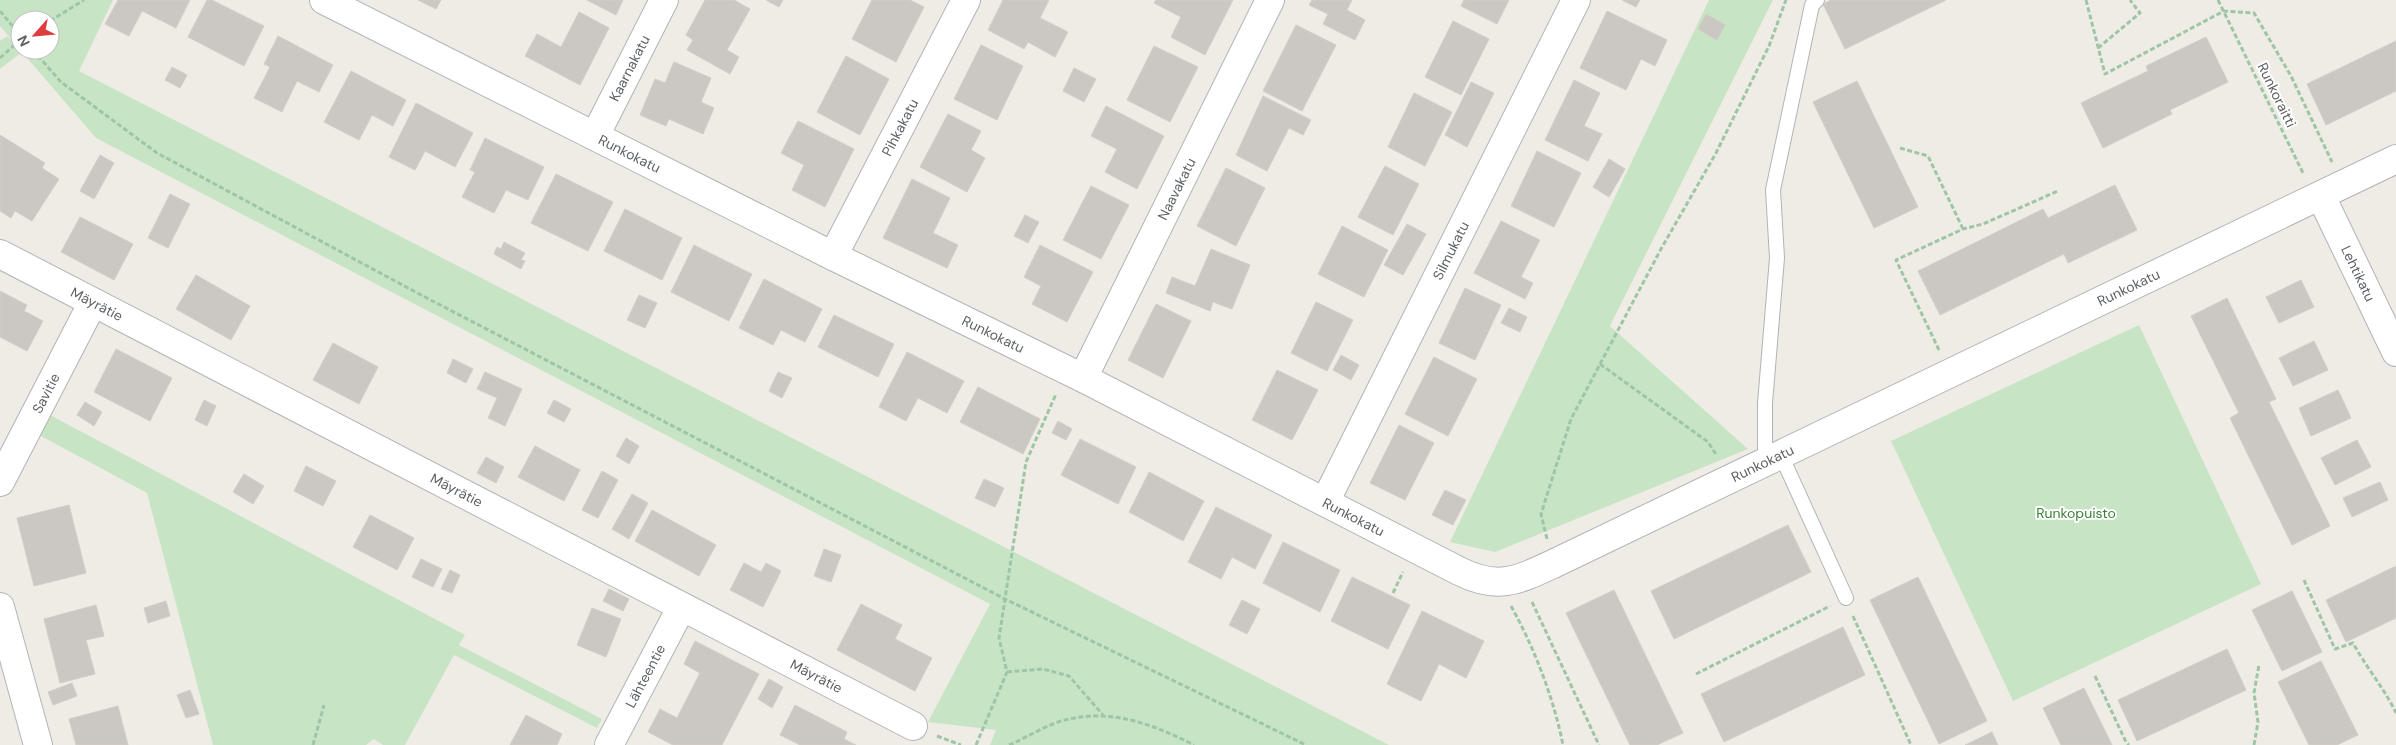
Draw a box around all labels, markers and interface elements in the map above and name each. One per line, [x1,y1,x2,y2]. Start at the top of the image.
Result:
north arrow [10,10,60,60]
text: N [13,32,34,50]
street label: Kaarnakatu [605,32,654,104]
street label: Runkoraitti [2254,60,2300,130]
street label: Pihkakatu [878,96,922,159]
street label: Runkokatu [595,131,664,177]
street label: Naavakatu [1154,155,1200,223]
street label: Silmukatu [1429,218,1473,283]
street label: Lehtikatu [2337,243,2379,304]
street label: Runkokatu [2094,265,2163,310]
street label: Mäyrätie [68,283,126,325]
street label: Runkokatu [959,311,1027,357]
street label: Savitie [28,370,64,416]
street label: Runkokatu [1728,441,1797,486]
street label: Mäyrätie [427,469,486,511]
street label: Runkokatu [1319,493,1388,540]
park label: Runkopuisto [2036,504,2116,522]
street label: Lähteentie [621,641,669,711]
street label: Mäyrätie [787,655,846,697]

